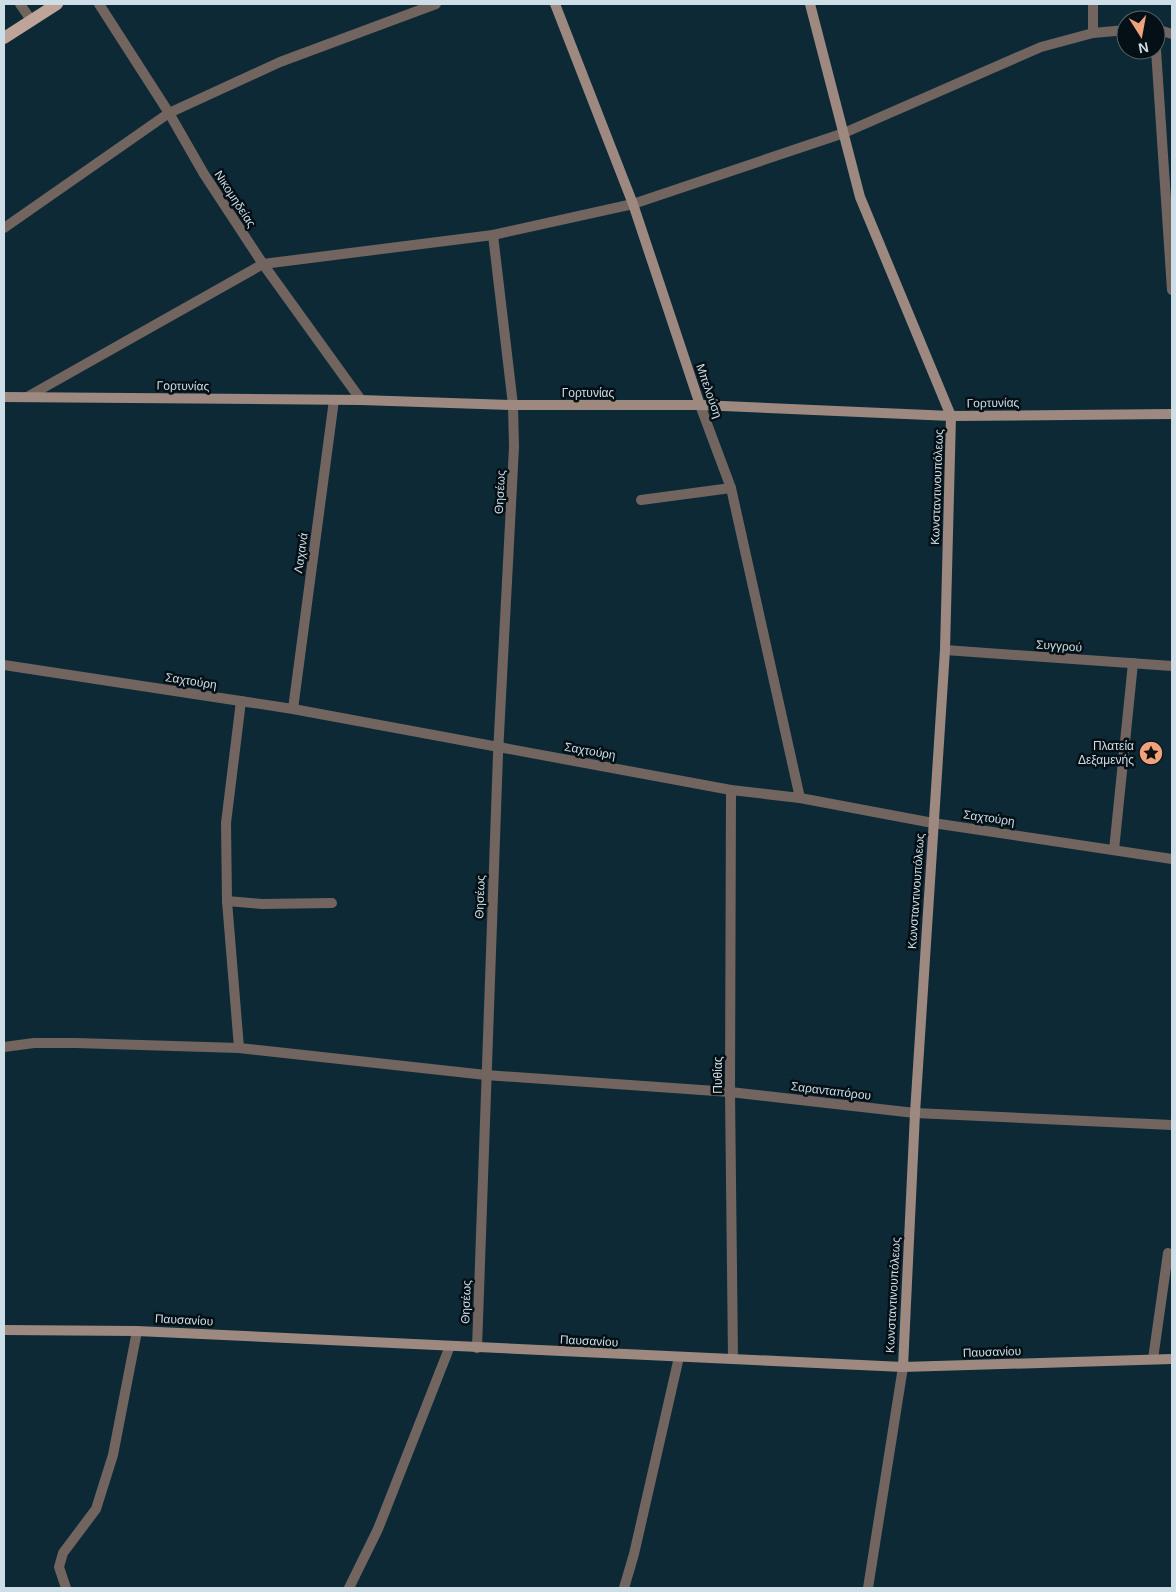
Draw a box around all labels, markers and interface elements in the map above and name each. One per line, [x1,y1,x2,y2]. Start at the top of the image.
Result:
north arrow [1116,10,1166,60]
text: N [1137,39,1150,57]
street label: Νικομηδείας [211,168,259,230]
street label: Μπελούση [693,362,725,420]
street label: Γορτυνίας [157,379,210,393]
street label: Γορτυνίας [562,386,615,400]
street label: Γορτυνίας [967,396,1020,410]
street label: Κωνσταντινουπόλεως [928,429,946,545]
street label: Θησέως [492,469,508,514]
street label: Λαχανά [291,532,311,574]
street label: Συγγρού [1036,637,1082,655]
street label: Σαχτούρη [164,670,218,692]
place label: Πλατεία Δεξαμενής [1078,739,1134,767]
street label: Σαχτούρη [563,740,617,762]
place icon: Πλατεία Δεξαμενής [1138,740,1164,766]
street label: Σαχτούρη [962,807,1016,829]
street label: Κωνσταντινουπόλεως [905,832,927,949]
street label: Θησέως [472,875,488,919]
street label: Πυθίας [711,1056,725,1094]
street label: Σαρανταπόρου [790,1079,872,1103]
street label: Κωνσταντινουπόλεως [883,1236,903,1353]
street label: Θησέως [458,1280,474,1324]
street label: Παυσανίου [154,1311,214,1329]
street label: Παυσανίου [559,1332,619,1350]
street label: Παυσανίου [963,1344,1021,1360]

